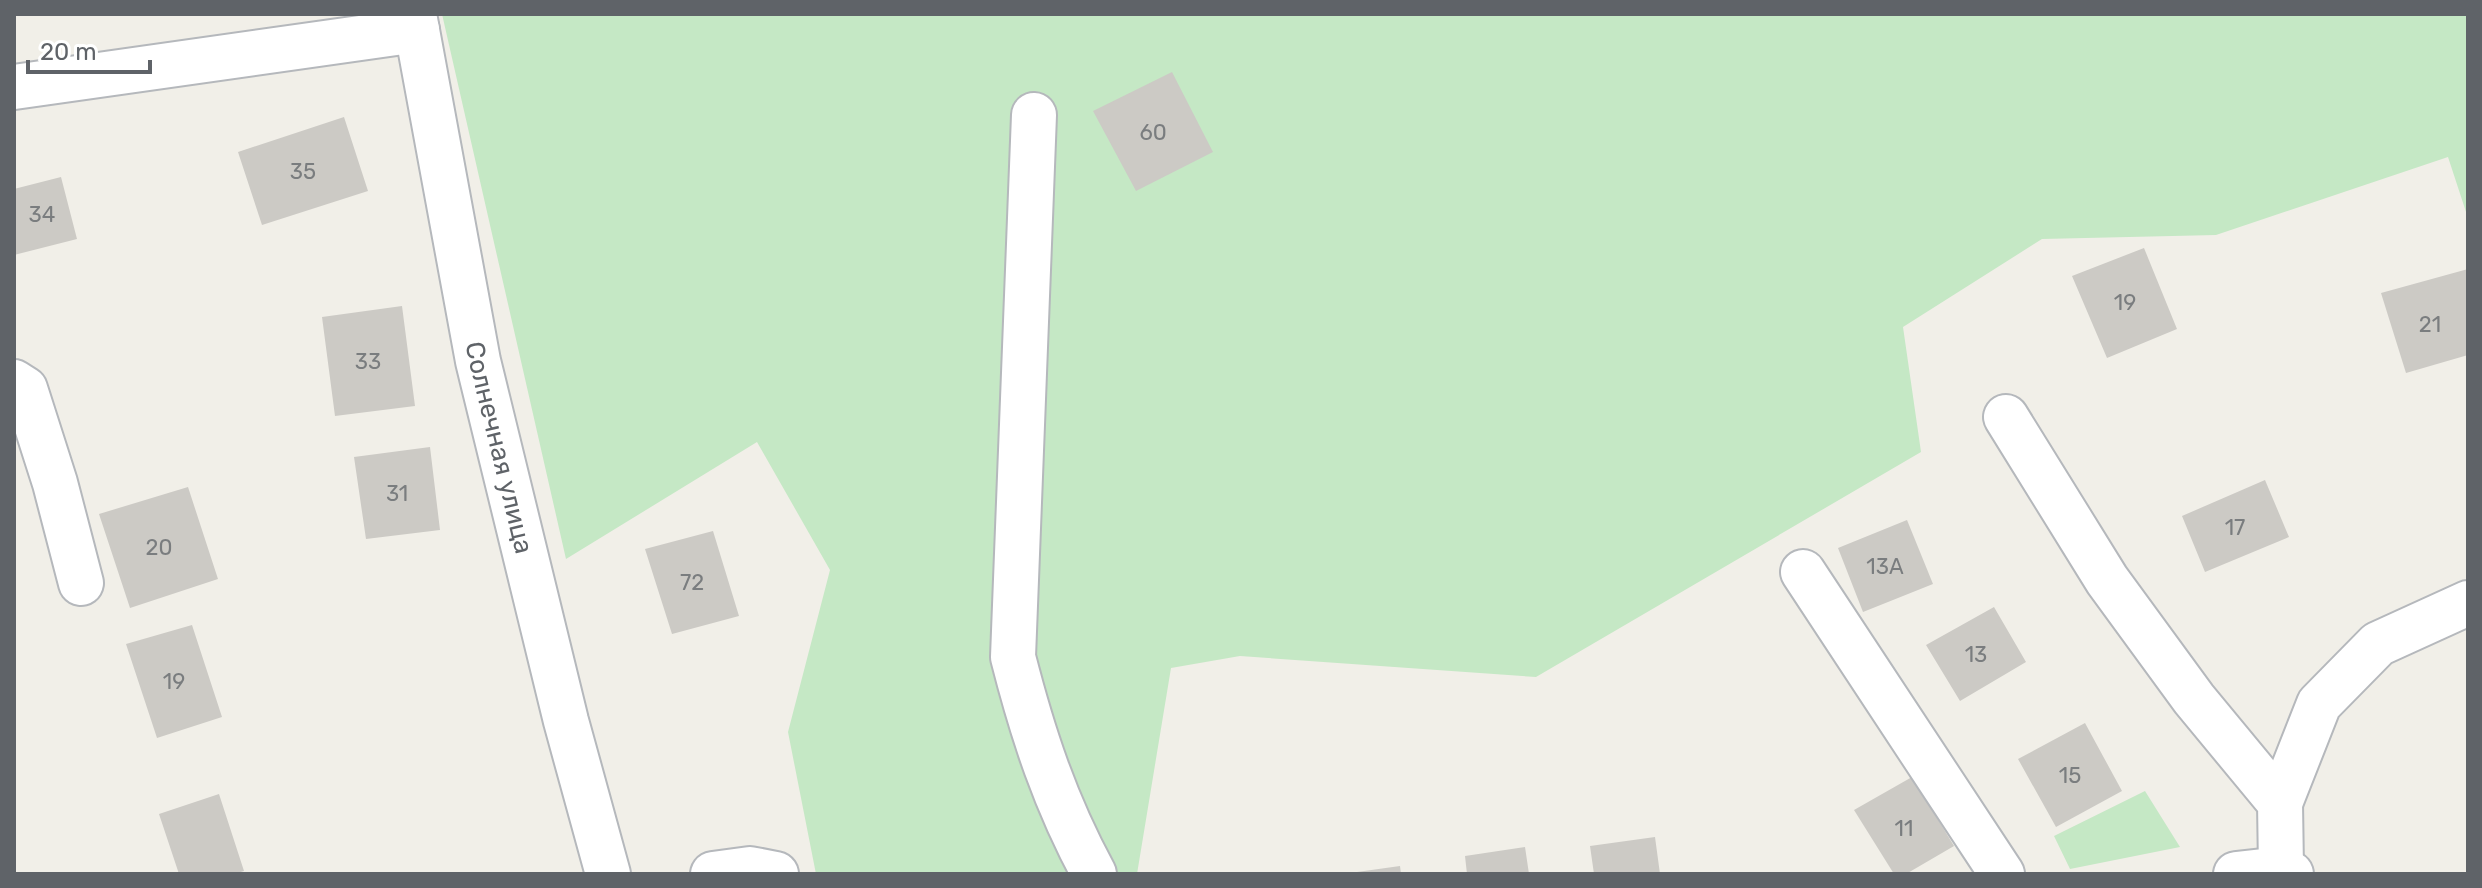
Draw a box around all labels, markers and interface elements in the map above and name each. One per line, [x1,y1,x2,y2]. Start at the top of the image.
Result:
scale bar [28,24,150,74]
text: 20 m [40,38,97,66]
house number: 60 [1139,119,1167,146]
house number: 35 [290,158,316,185]
house number: 34 [29,201,55,228]
house number: 19 [2114,289,2136,316]
house number: 21 [2419,311,2441,338]
street label: Солнечная улица [459,339,540,557]
house number: 33 [355,348,381,375]
house number: 31 [386,480,408,507]
house number: 17 [2225,514,2245,541]
house number: 20 [146,534,172,561]
house number: 13А [1866,553,1904,580]
house number: 72 [680,569,704,596]
house number: 13 [1965,641,1987,668]
house number: 19 [163,668,185,695]
house number: 15 [2059,762,2081,789]
house number: 11 [1895,815,1913,842]

